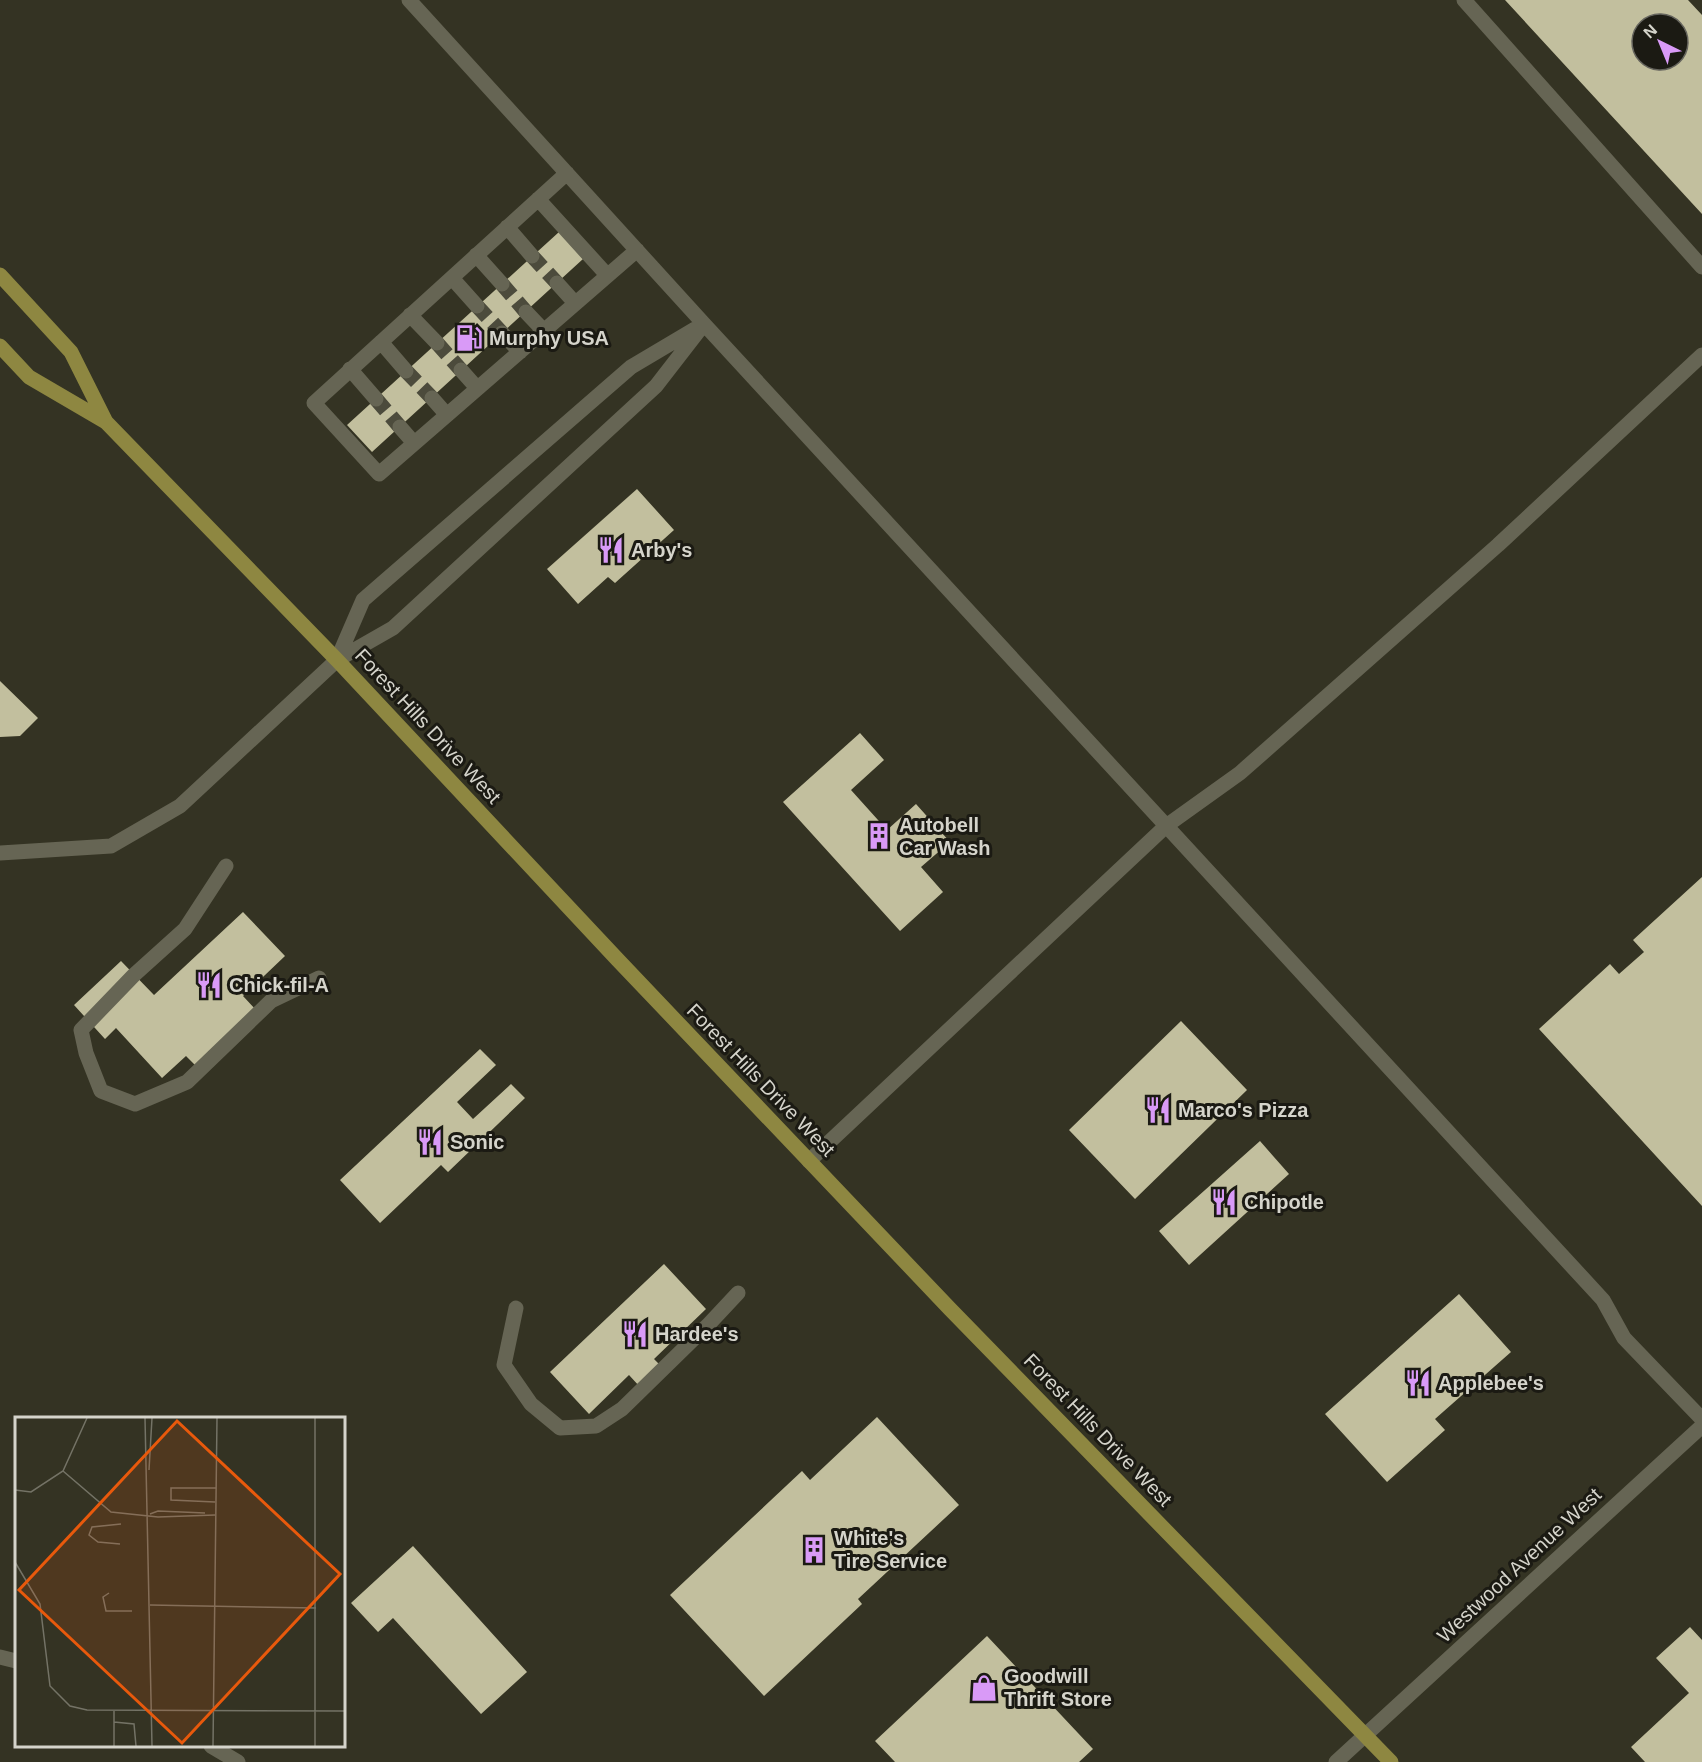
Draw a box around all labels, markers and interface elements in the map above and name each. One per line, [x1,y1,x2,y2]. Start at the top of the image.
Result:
north arrow [1630,12,1690,72]
text: N [1640,21,1660,42]
fuel station icon: Murphy USA [454,323,484,353]
place label: Murphy USA [489,327,609,349]
restaurant icon: Arby's [596,535,626,565]
place label: Arby's [631,539,692,561]
street label: Forest Hills Drive West [351,644,506,808]
place label: Autobell Car Wash [899,814,991,859]
building icon: Autobell Car Wash [864,821,894,851]
restaurant icon: Chick-fil-A [194,970,224,1000]
place label: Chick-fil-A [229,974,329,996]
street label: Forest Hills Drive West [683,999,840,1161]
restaurant icon: Marco's Pizza [1143,1095,1173,1125]
place label: Marco's Pizza [1178,1099,1309,1121]
restaurant icon: Sonic [415,1127,445,1157]
place label: Sonic [450,1131,504,1153]
restaurant icon: Chipotle [1209,1187,1239,1217]
place label: Chipotle [1244,1191,1324,1213]
restaurant icon: Hardee's [620,1319,650,1349]
place label: Hardee's [655,1323,739,1345]
street label: Forest Hills Drive West [1020,1349,1177,1511]
restaurant icon: Applebee's [1403,1368,1433,1398]
place label: Applebee's [1438,1372,1544,1394]
inset map [15,1417,345,1747]
street label: Westwood Avenue West [1433,1483,1606,1647]
place label: White's Tire Service [834,1527,947,1572]
building icon: White's Tire Service [799,1535,829,1565]
place label: Goodwill Thrift Store [1004,1665,1112,1710]
shop icon: Goodwill Thrift Store [969,1673,999,1703]

